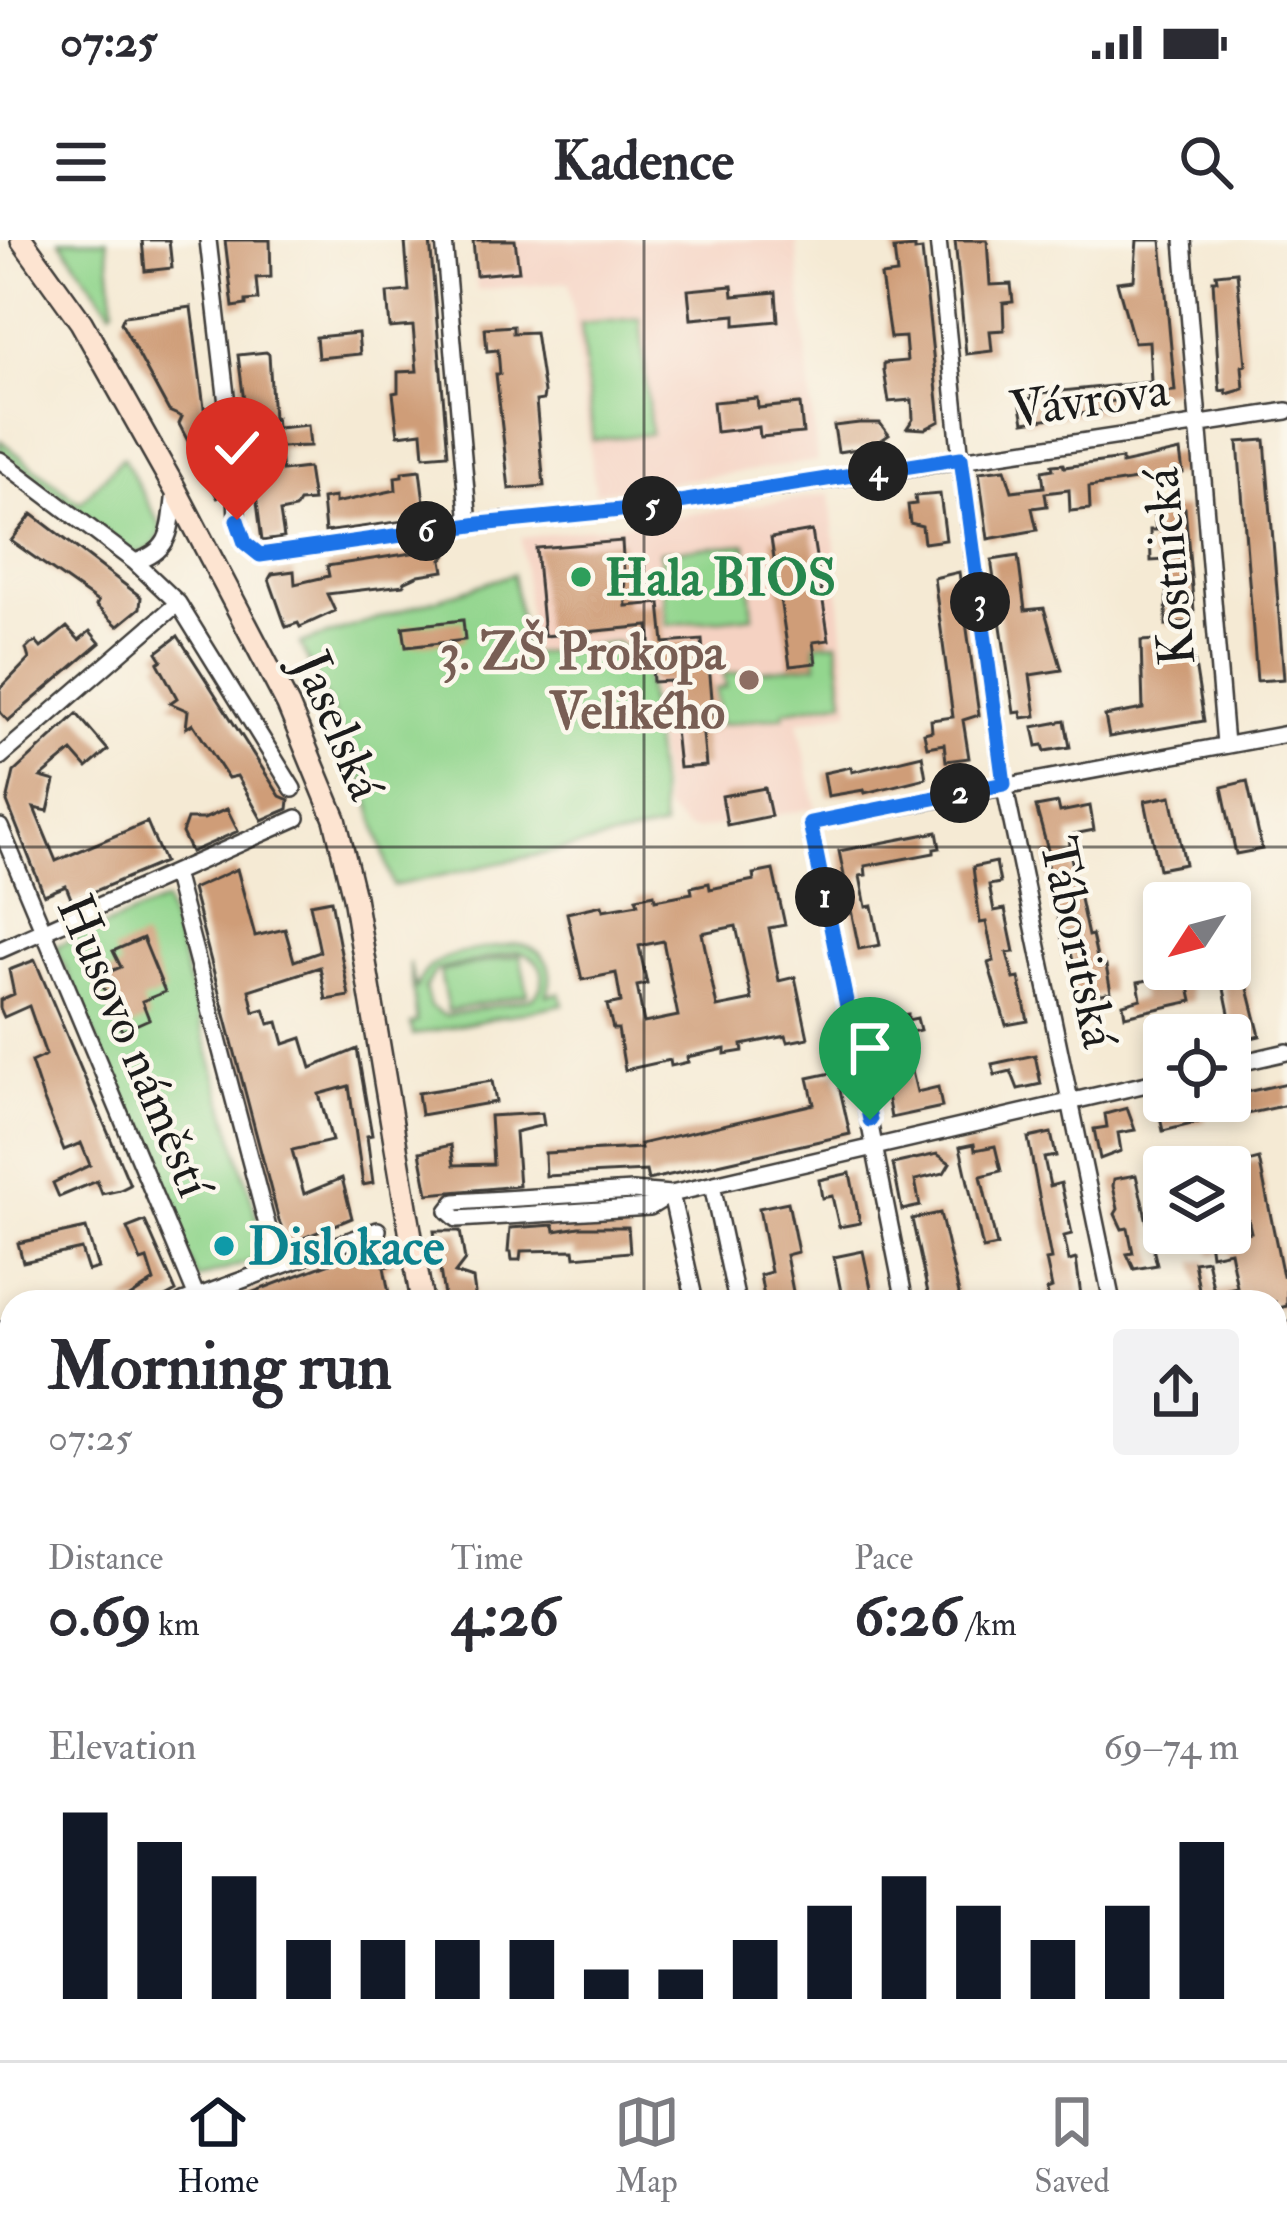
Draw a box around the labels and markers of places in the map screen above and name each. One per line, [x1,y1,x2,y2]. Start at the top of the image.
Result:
pin [186,397,288,520]
pin: 4 [848,441,908,501]
pin: 5 [622,476,682,536]
pin: 6 [396,501,456,561]
place label: Hala BIOS [605,547,836,611]
marker: Hala BIOS [568,564,594,590]
pin: 3 [950,572,1010,632]
place label: 3. ZŠ Prokopa Velikého [440,618,727,744]
marker: 3. ZŠ Prokopa Velikého [736,667,762,693]
pin: 2 [930,763,990,823]
pin: 1 [795,867,855,927]
pin [819,997,921,1120]
place label: Dislokace [248,1216,445,1280]
marker: Dislokace [211,1233,237,1259]

